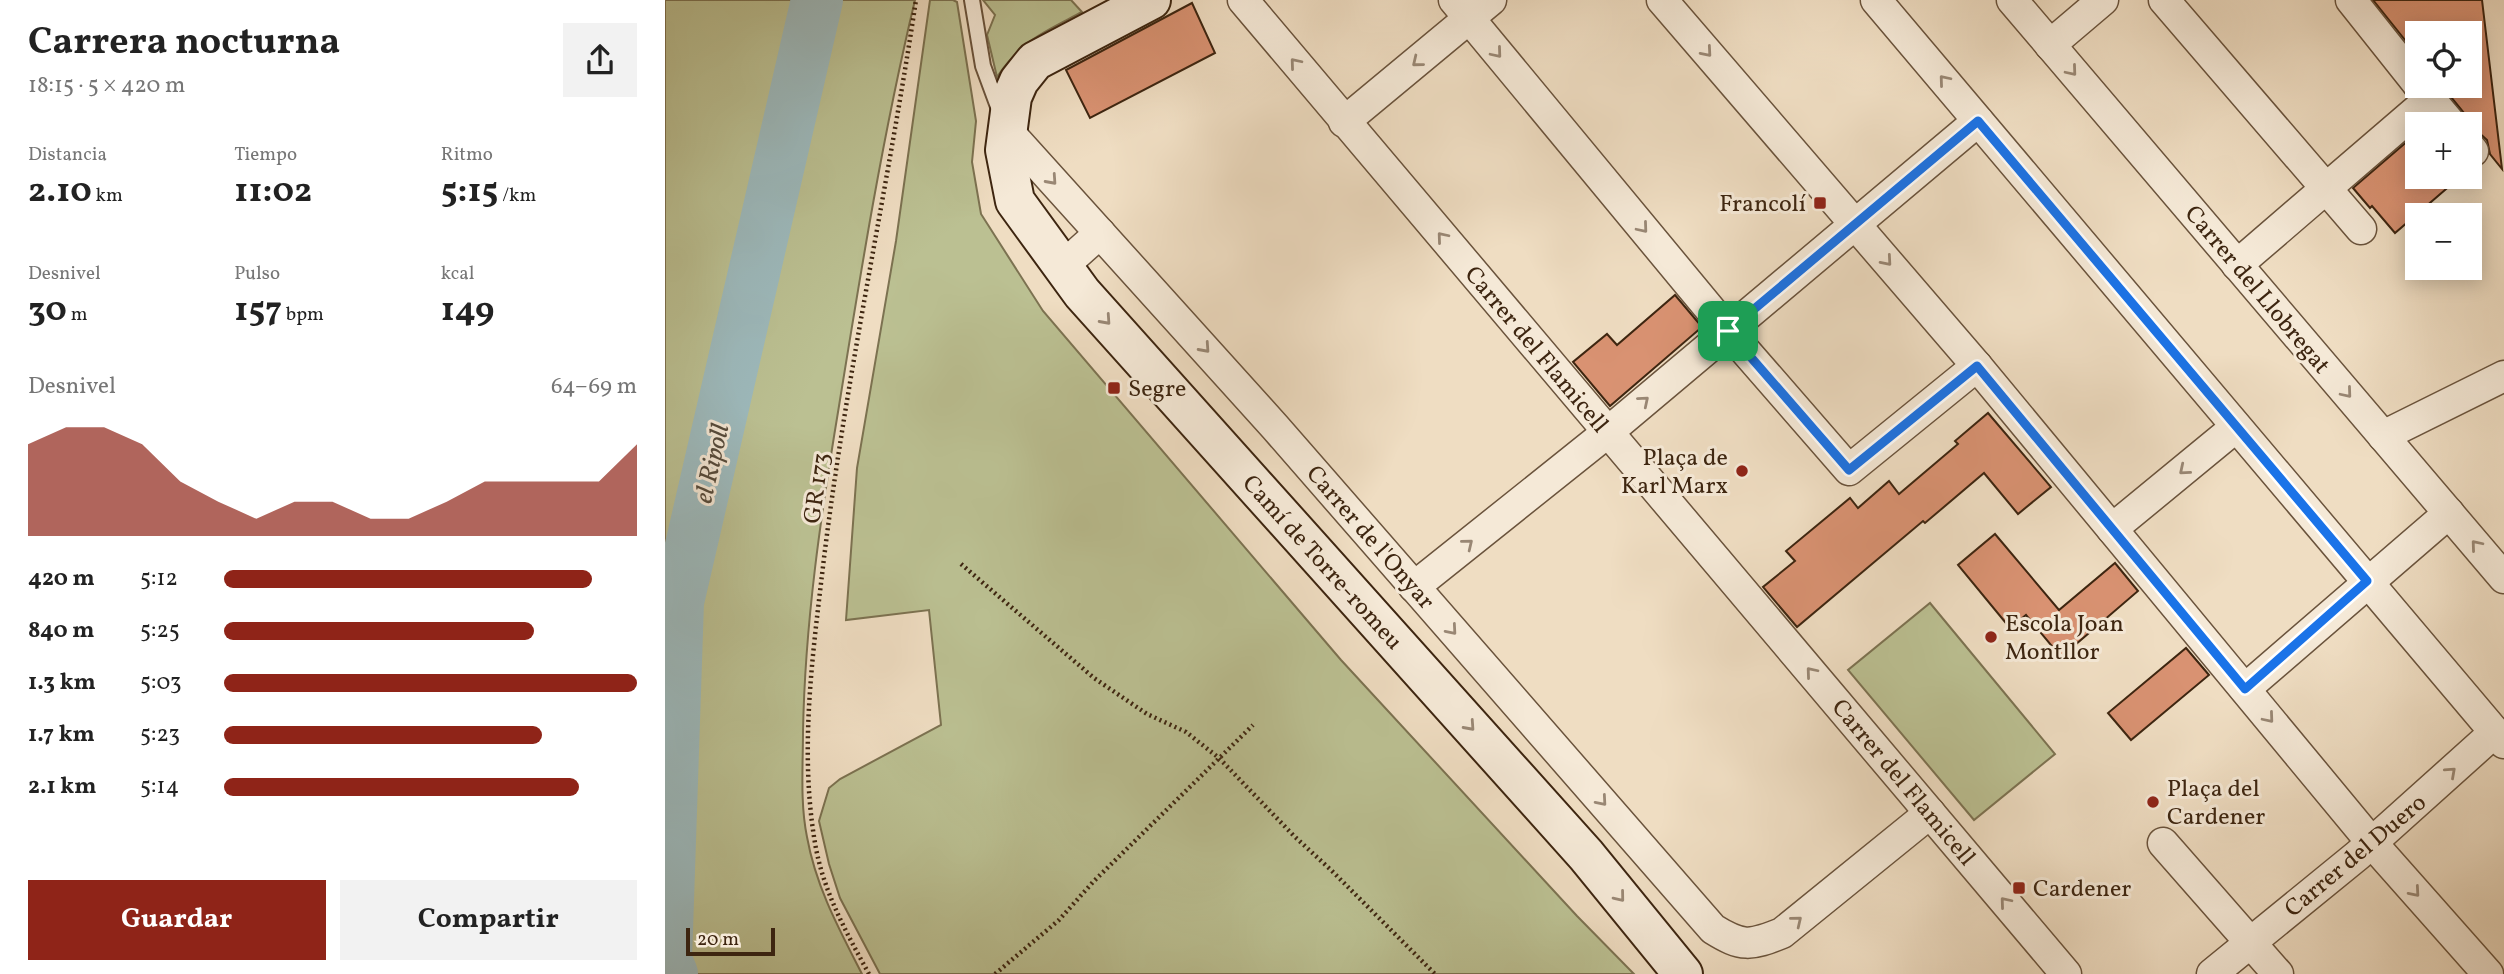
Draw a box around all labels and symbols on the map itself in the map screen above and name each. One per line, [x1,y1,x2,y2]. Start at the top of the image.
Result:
one-way arrow [1699,44,1711,57]
one-way arrow [1489,45,1502,57]
one-way arrow [1412,54,1425,66]
one-way arrow [1291,58,1304,70]
one-way arrow [2064,63,2076,76]
one-way arrow [1940,75,1952,88]
one-way arrow [1044,172,1056,185]
place label: Francolí [1719,188,1806,222]
marker: Francolí [1812,195,1828,211]
street label: Carrer del Llobregat [2176,199,2337,382]
one-way arrow [1634,220,1647,232]
one-way arrow [1438,232,1450,245]
one-way arrow [1879,253,1891,266]
street label: Carrer del Flamicell [1455,260,1615,441]
pin [1698,301,1758,361]
one-way arrow [1098,312,1110,325]
one-way arrow [1197,340,1209,353]
place label: Segre [1128,373,1186,407]
marker: Segre [1106,380,1122,396]
one-way arrow [2339,385,2351,398]
one-way arrow [1636,397,1649,409]
water label: el Ripoll [686,420,740,507]
place label: Plaça de Karl Marx [1621,442,1728,504]
street label: GR 173 [796,451,840,526]
street label: Carrer de l'Onyar [1297,459,1442,618]
one-way arrow [2179,462,2192,474]
marker: Plaça de Karl Marx [1734,463,1750,479]
street label: Camí de Torre-romeu [1233,468,1410,659]
one-way arrow [1459,540,1472,552]
one-way arrow [2472,540,2484,553]
place label: Escola Joan Montllor [2005,608,2124,670]
one-way arrow [1444,622,1456,635]
marker: Escola Joan Montllor [1983,629,1999,645]
one-way arrow [1807,667,1819,680]
street label: Carrer del Flamicell [1822,693,1982,874]
one-way arrow [2261,709,2273,722]
one-way arrow [1462,718,1475,731]
one-way arrow [2443,768,2456,780]
place label: Plaça del Cardener [2167,773,2265,835]
street label: Carrer del Duero [2278,787,2435,926]
one-way arrow [1594,793,1606,806]
marker: Plaça del Cardener [2145,794,2161,810]
place label: Cardener [2033,873,2131,907]
marker: Cardener [2011,880,2027,896]
one-way arrow [2407,884,2420,897]
one-way arrow [1612,890,1625,902]
one-way arrow [2001,897,2013,910]
one-way arrow [1789,917,1802,929]
scale bar [686,925,775,957]

